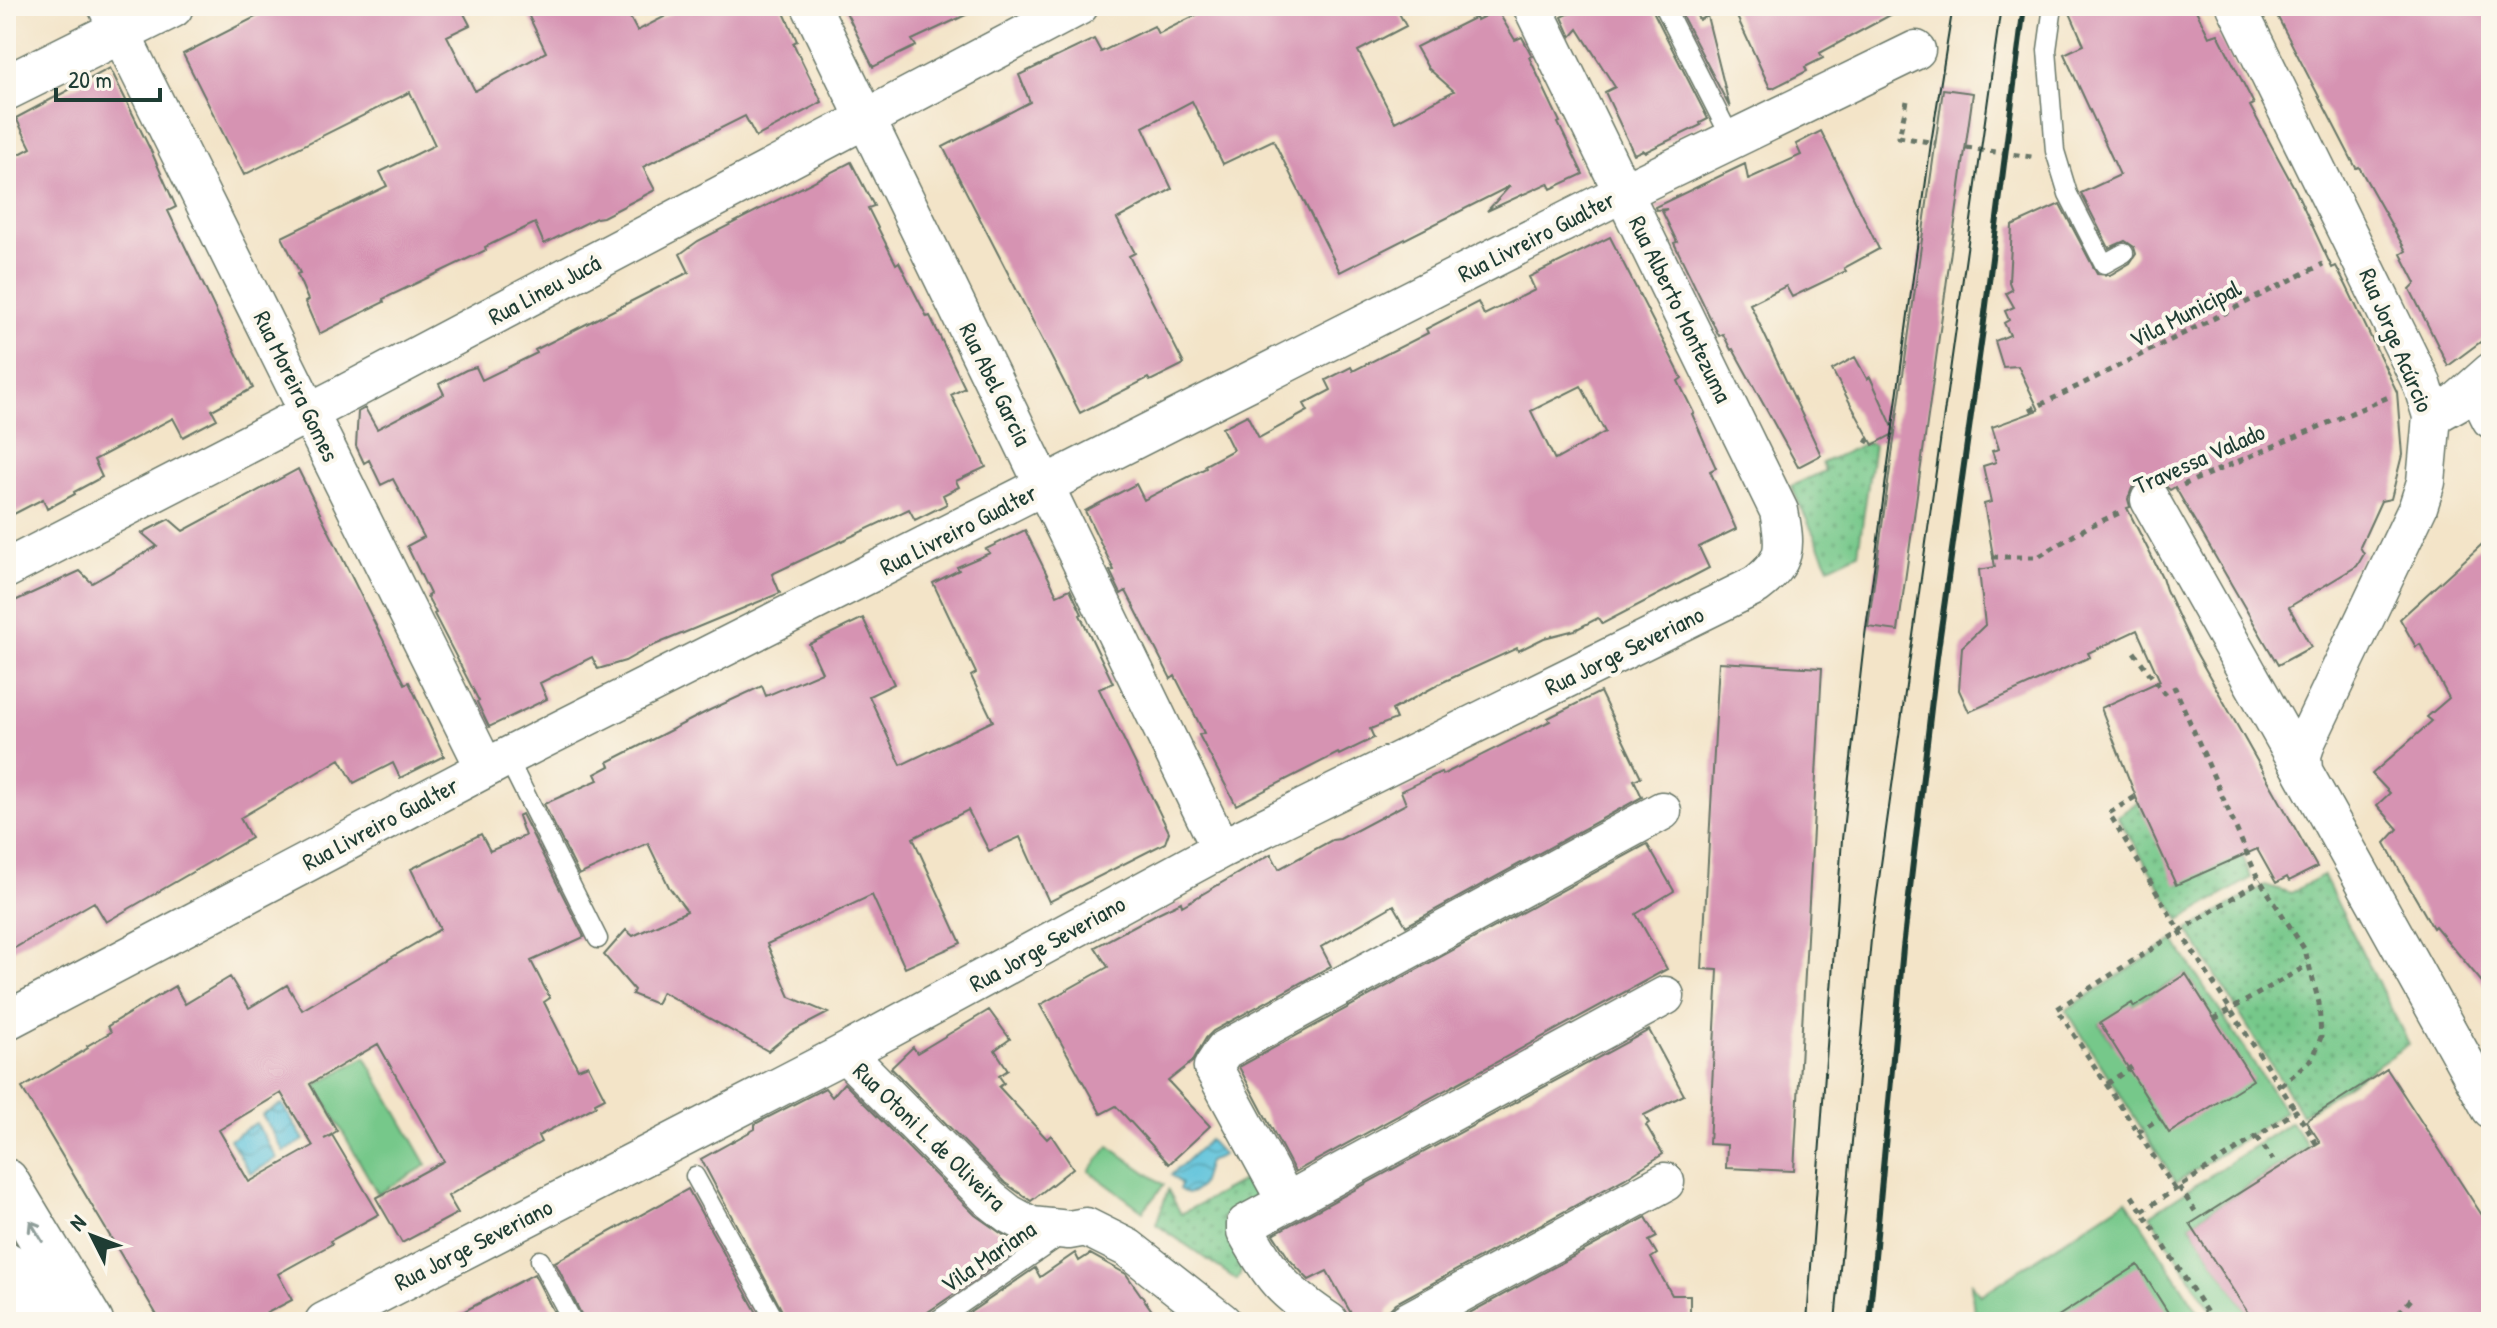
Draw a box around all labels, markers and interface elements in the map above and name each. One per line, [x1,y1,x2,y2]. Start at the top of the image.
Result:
scale bar [56,52,160,102]
text: 20 m [68,63,112,95]
street label: Rua Livreiro Gualter [1452,183,1620,289]
street label: Rua Alberto Montezuma [1622,210,1740,408]
street label: Rua Lineu Jucá [482,246,606,332]
street label: Rua Jorge Acúrcio [2352,263,2442,417]
street label: Vila Municipal [2124,271,2247,355]
street label: Rua Moreira Gomes [247,305,347,467]
street label: Rua Abel Garcia [953,317,1039,451]
street label: Travessa Valado [2128,415,2270,501]
street label: Rua Livreiro Gualter [874,476,1042,582]
street label: Rua Jorge Severiano [1539,598,1709,702]
street label: Rua Livreiro Gualter [297,769,463,877]
street label: Rua Jorge Severiano [963,887,1131,999]
street label: Rua Otoni L. de Oliveira [847,1055,1013,1217]
street label: Rua Jorge Severiano [389,1190,558,1298]
north arrow [52,1196,132,1276]
text: N [62,1208,92,1237]
street label: Vila Mariana [934,1212,1042,1300]
one-way arrow [28,1220,44,1243]

